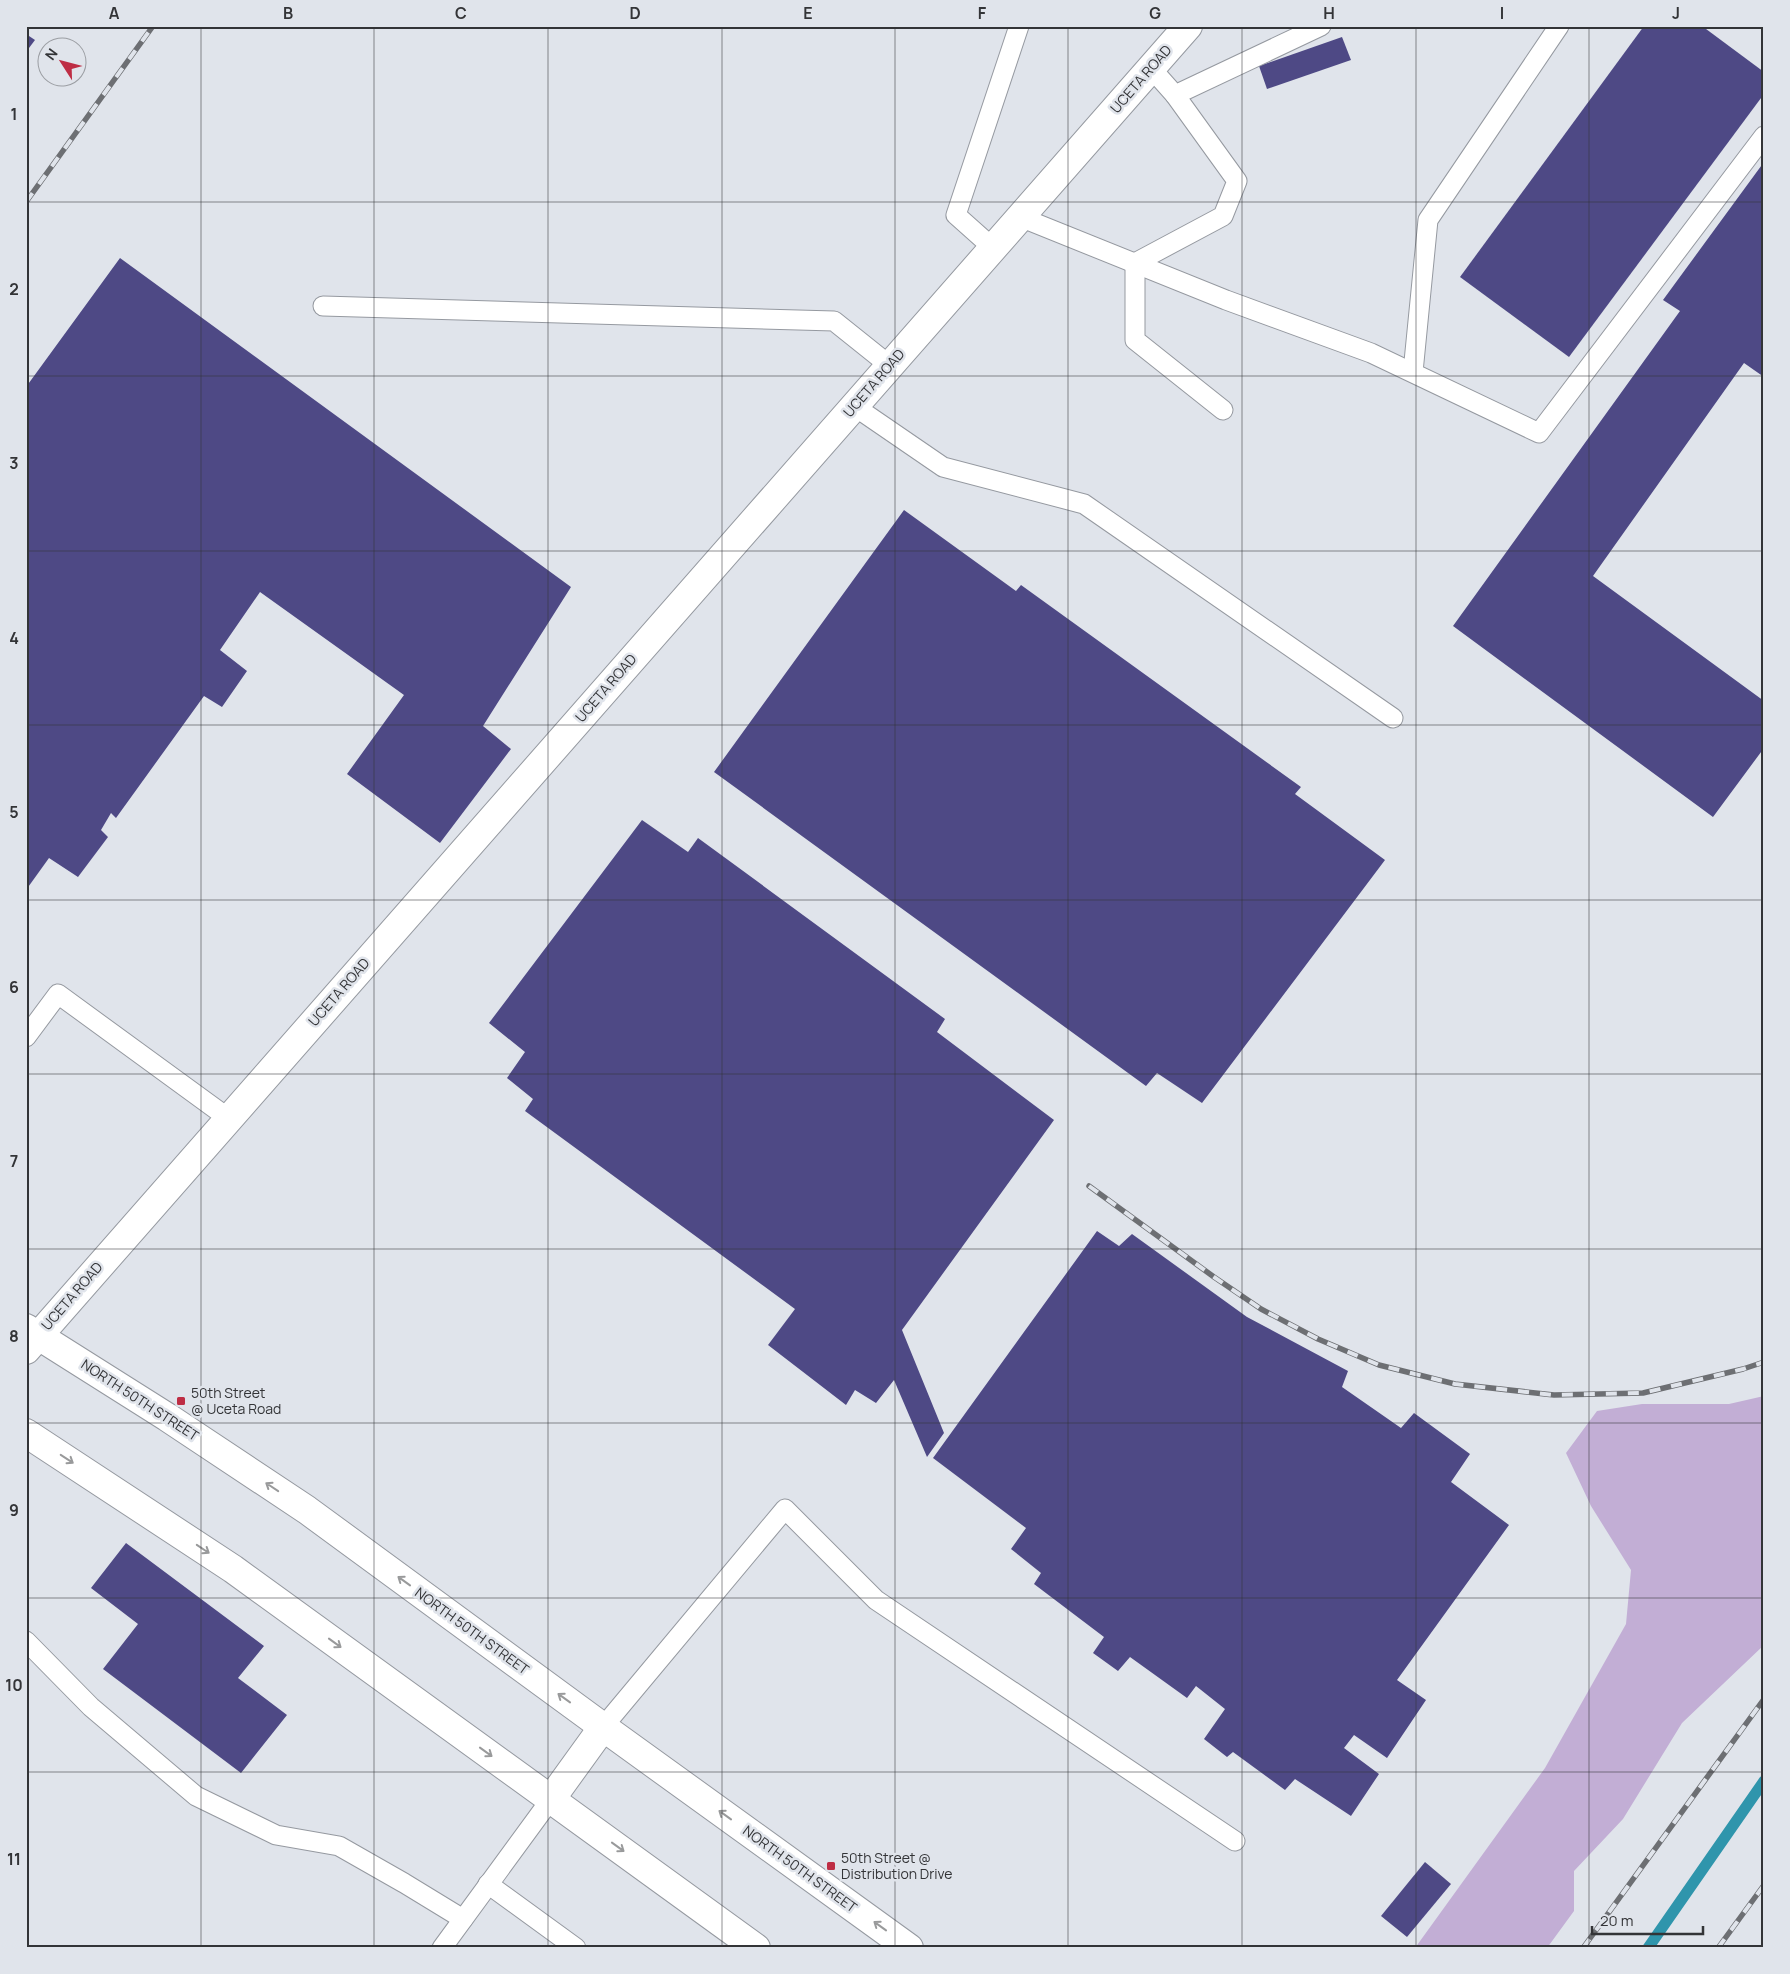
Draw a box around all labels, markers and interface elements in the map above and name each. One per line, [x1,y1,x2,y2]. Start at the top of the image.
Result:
text: A [109,2,120,24]
text: B [283,2,293,24]
text: C [455,2,467,24]
text: D [629,2,641,24]
text: E [803,2,813,24]
text: F [978,2,987,24]
text: G [1149,2,1161,24]
text: H [1323,2,1335,24]
text: I [1500,2,1504,24]
text: J [1672,2,1680,24]
north arrow [38,38,88,88]
street label: UCETA ROAD [1106,41,1176,117]
text: N [40,44,62,64]
text: 1 [10,103,18,125]
text: 2 [9,278,19,300]
street label: UCETA ROAD [839,345,909,421]
text: 3 [9,452,19,474]
text: 4 [9,627,19,649]
street label: UCETA ROAD [571,650,641,726]
text: 5 [9,801,19,823]
street label: UCETA ROAD [304,954,374,1030]
text: 6 [9,976,19,998]
text: 7 [10,1150,18,1172]
street label: UCETA ROAD [37,1258,107,1334]
text: 8 [9,1325,19,1347]
street label: NORTH 50TH STREET [78,1354,203,1445]
place label: 50th Street @ Uceta Road [191,1383,281,1418]
marker: 50th Street @ Uceta Road [175,1395,187,1407]
one-way arrow [60,1454,74,1464]
one-way arrow [265,1482,279,1492]
text: 9 [9,1499,19,1521]
one-way arrow [196,1544,210,1554]
one-way arrow [397,1576,411,1586]
street label: NORTH 50TH STREET [411,1583,534,1679]
one-way arrow [328,1638,342,1648]
text: 10 [5,1674,23,1696]
one-way arrow [557,1693,571,1703]
one-way arrow [479,1746,492,1757]
one-way arrow [719,1810,733,1820]
street label: NORTH 50TH STREET [739,1821,862,1917]
one-way arrow [610,1842,624,1852]
text: 11 [7,1848,21,1870]
place label: 50th Street @ Distribution Drive [841,1848,953,1883]
marker: 50th Street @ Distribution Drive [825,1860,837,1872]
scale bar [1592,1904,1704,1936]
text: 20 m [1600,1910,1633,1931]
one-way arrow [874,1921,887,1932]

